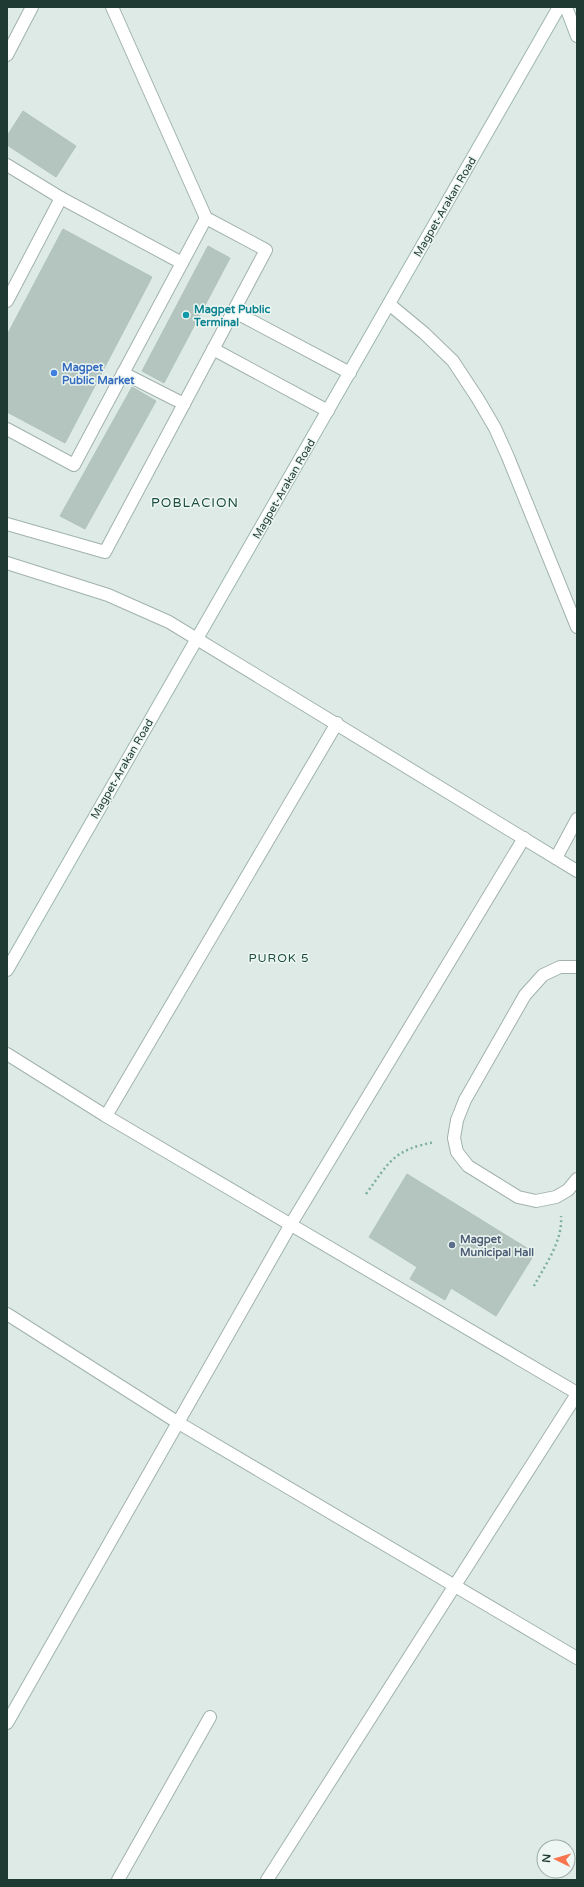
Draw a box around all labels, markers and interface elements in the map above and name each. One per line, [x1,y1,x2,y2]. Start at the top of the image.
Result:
street label: Magpet-Arakan Road [411,155,479,259]
place label: Magpet Public Terminal [193,303,270,329]
marker: Magpet Public Terminal [181,310,191,320]
place label: Magpet Public Market [62,361,135,387]
marker: Magpet Public Market [49,368,59,378]
street label: Magpet-Arakan Road [250,437,318,541]
district label: POBLACION [151,495,239,511]
street label: Magpet-Arakan Road [88,717,156,821]
district label: PUROK 5 [248,951,310,965]
place label: Magpet Municipal Hall [460,1233,534,1260]
marker: Magpet Municipal Hall [447,1240,457,1250]
north arrow [536,1839,576,1879]
text: N [540,1853,553,1863]

